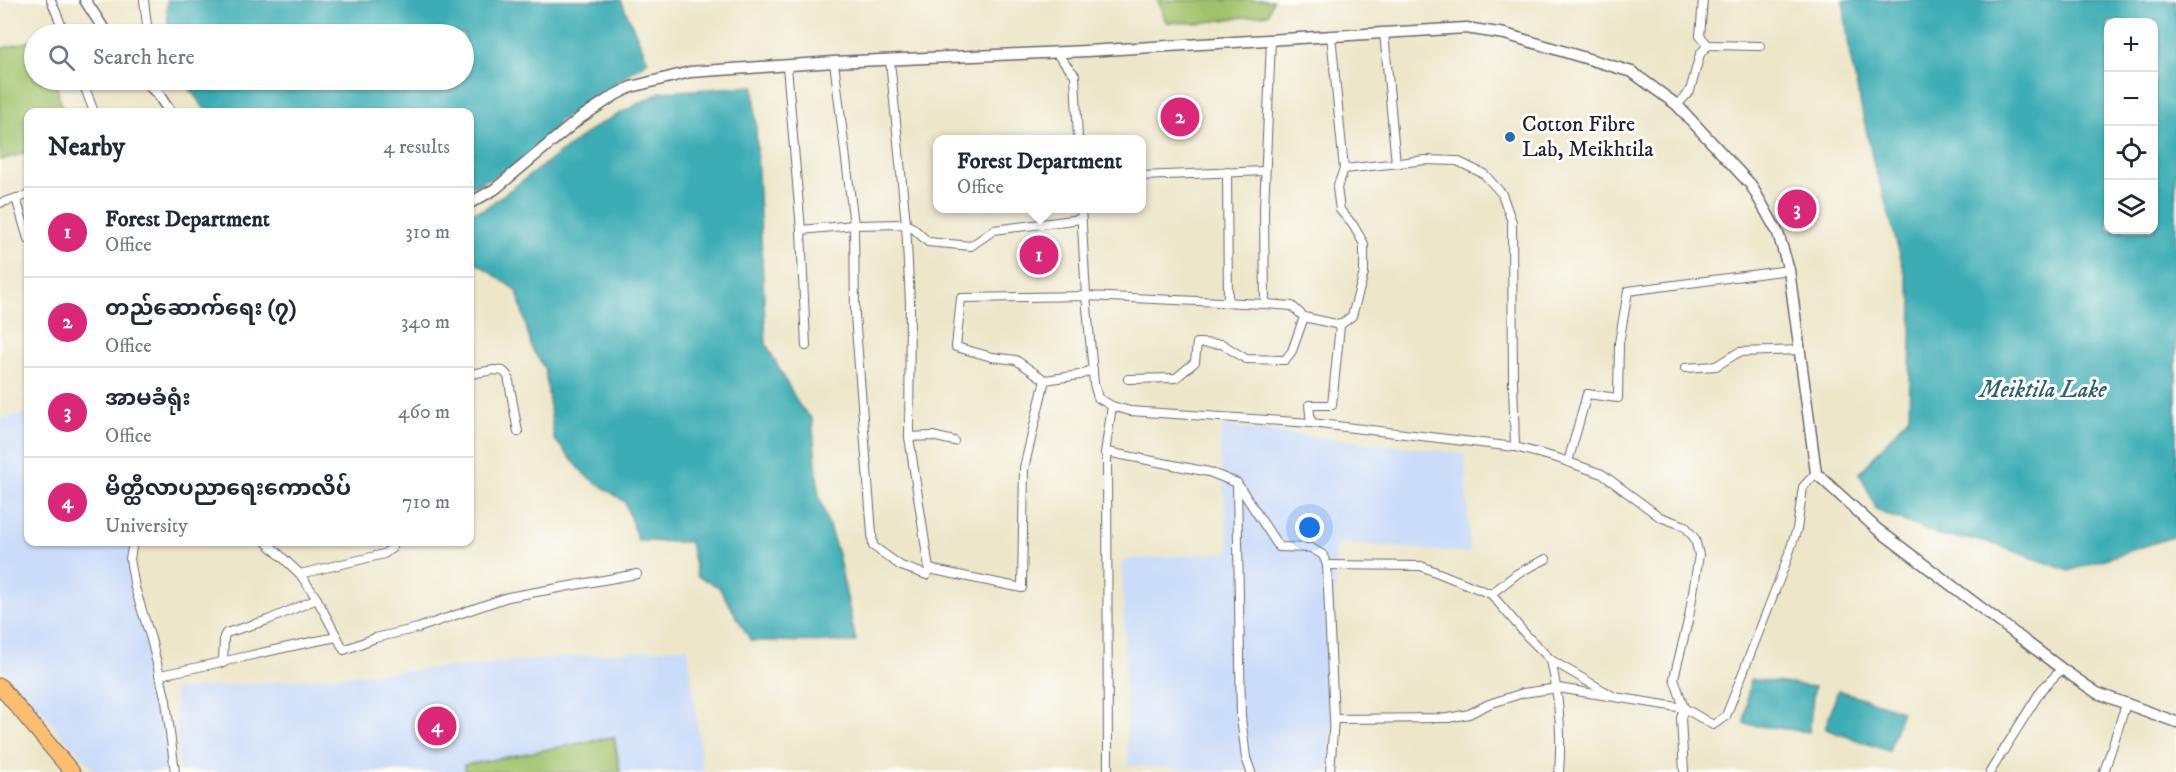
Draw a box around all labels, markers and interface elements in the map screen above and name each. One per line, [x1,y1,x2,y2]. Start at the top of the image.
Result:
map controls [2104,18,2158,234]
button: + [2104,18,2158,72]
search box [24,24,474,90]
icon: search [45,41,78,74]
text: Search here [93,44,195,71]
button: − [2104,72,2158,126]
pin: 2 [1160,94,1200,140]
place label: Cotton Fibre Lab, Meikhtila [1522,111,1654,163]
button: locate [2104,126,2158,180]
marker: Cotton Fibre Lab, Meikhtila [1503,130,1517,144]
text: Nearby [48,131,125,164]
text: 4 results [383,135,450,160]
popup [933,135,1146,213]
text: Forest Department [957,148,1122,175]
text: Office [957,175,1004,200]
button: layers [2104,180,2158,234]
pin: 3 [1778,186,1816,232]
text: Forest Department [105,206,270,233]
text: 1 [64,220,71,245]
text: 310 m [405,220,450,245]
pin: 1 [1020,232,1058,278]
text: Office [105,233,152,258]
text: တည်ဆောက်ရေး (၇) [105,295,296,322]
text: 2 [63,310,72,335]
text: 340 m [401,310,450,335]
text: Office [105,334,152,359]
water label: Meiktila Lake [1978,375,2107,405]
text: အာမခံရုံး [105,385,191,412]
text: 3 [64,400,71,425]
text: 460 m [398,400,450,425]
text: Office [105,424,152,449]
text: မိတ္ထီလာပညာရေးကောလိပ် [105,475,351,502]
text: 4 [62,490,73,515]
text: 710 m [402,490,450,515]
your location [1295,513,1324,542]
text: University [105,514,188,539]
pin: 4 [418,704,456,748]

